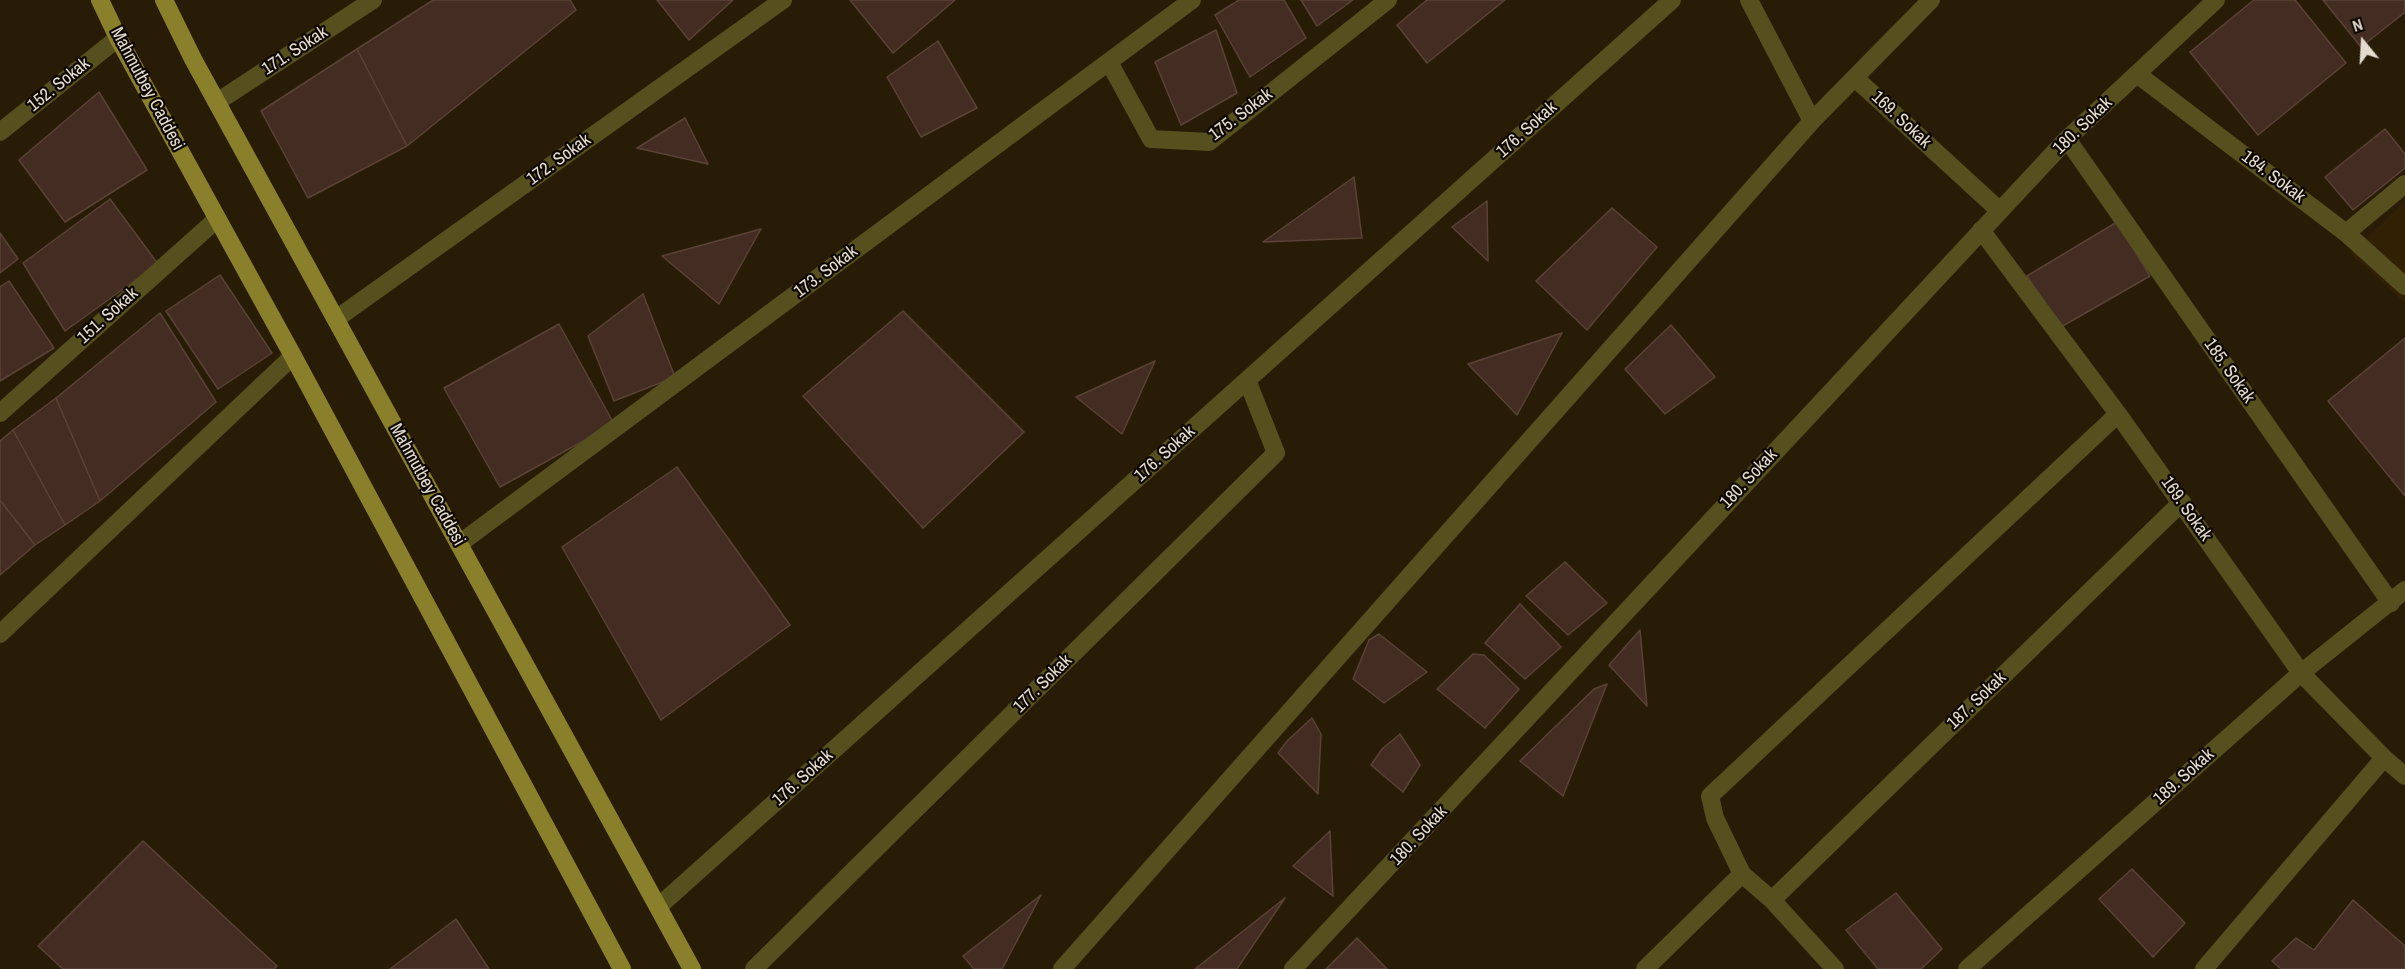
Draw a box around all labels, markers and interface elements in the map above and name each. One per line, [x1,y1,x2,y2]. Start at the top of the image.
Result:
north arrow [2333,12,2393,72]
text: N [2350,13,2365,37]
street label: 171. Sokak [258,22,332,80]
street label: Mahmutbey Caddesi [105,24,189,154]
street label: 152. Sokak [24,53,94,117]
street label: 175. Sokak [1205,84,1277,146]
street label: 169. Sokak [1867,87,1935,153]
street label: 180. Sokak [2049,93,2117,159]
street label: 176. Sokak [1492,97,1562,163]
street label: 172. Sokak [523,130,595,190]
street label: 184. Sokak [2237,146,2309,208]
street label: 173. Sokak [790,241,862,303]
street label: 151. Sokak [73,283,143,349]
street label: 185. Sokak [2199,335,2259,407]
street label: Mahmutbey Caddesi [385,420,469,550]
street label: 176. Sokak [1130,421,1200,487]
street label: 180. Sokak [1716,445,1782,513]
street label: 169. Sokak [2156,473,2216,545]
street label: 177. Sokak [1009,650,1077,718]
street label: 187. Sokak [1943,668,2011,734]
street label: 189. Sokak [2149,744,2219,810]
street label: 176. Sokak [768,745,838,811]
street label: 180. Sokak [1386,802,1452,870]

